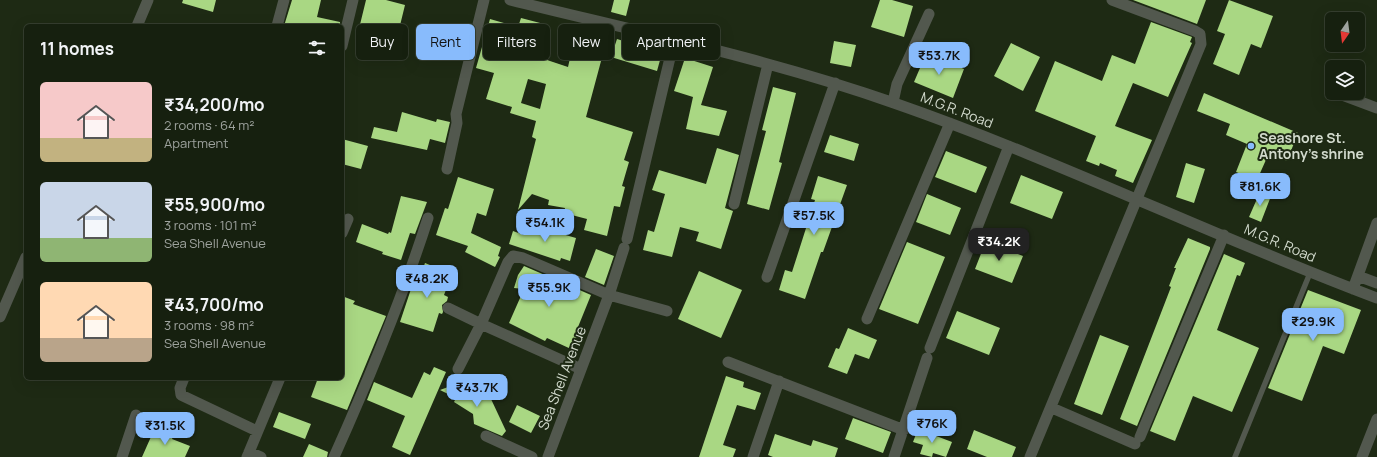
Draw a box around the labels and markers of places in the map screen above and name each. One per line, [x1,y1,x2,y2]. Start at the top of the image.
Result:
pin: ₹53.7K [906,42,972,76]
place label: Seashore St. Antony's shrine [1259,128,1364,163]
marker: Seashore St. Antony's shrine [1246,141,1256,151]
pin: ₹81.6K [1227,173,1293,207]
pin: ₹57.5K [781,202,847,236]
pin: ₹54.1K [512,209,578,243]
pin: ₹34.2K [966,228,1032,262]
pin: ₹48.2K [394,265,460,299]
pin: ₹55.9K [516,274,582,308]
pin: ₹29.9K [1280,308,1346,342]
pin: ₹43.7K [444,374,510,408]
pin: ₹76K [908,410,956,444]
pin: ₹31.5K [132,412,198,446]

